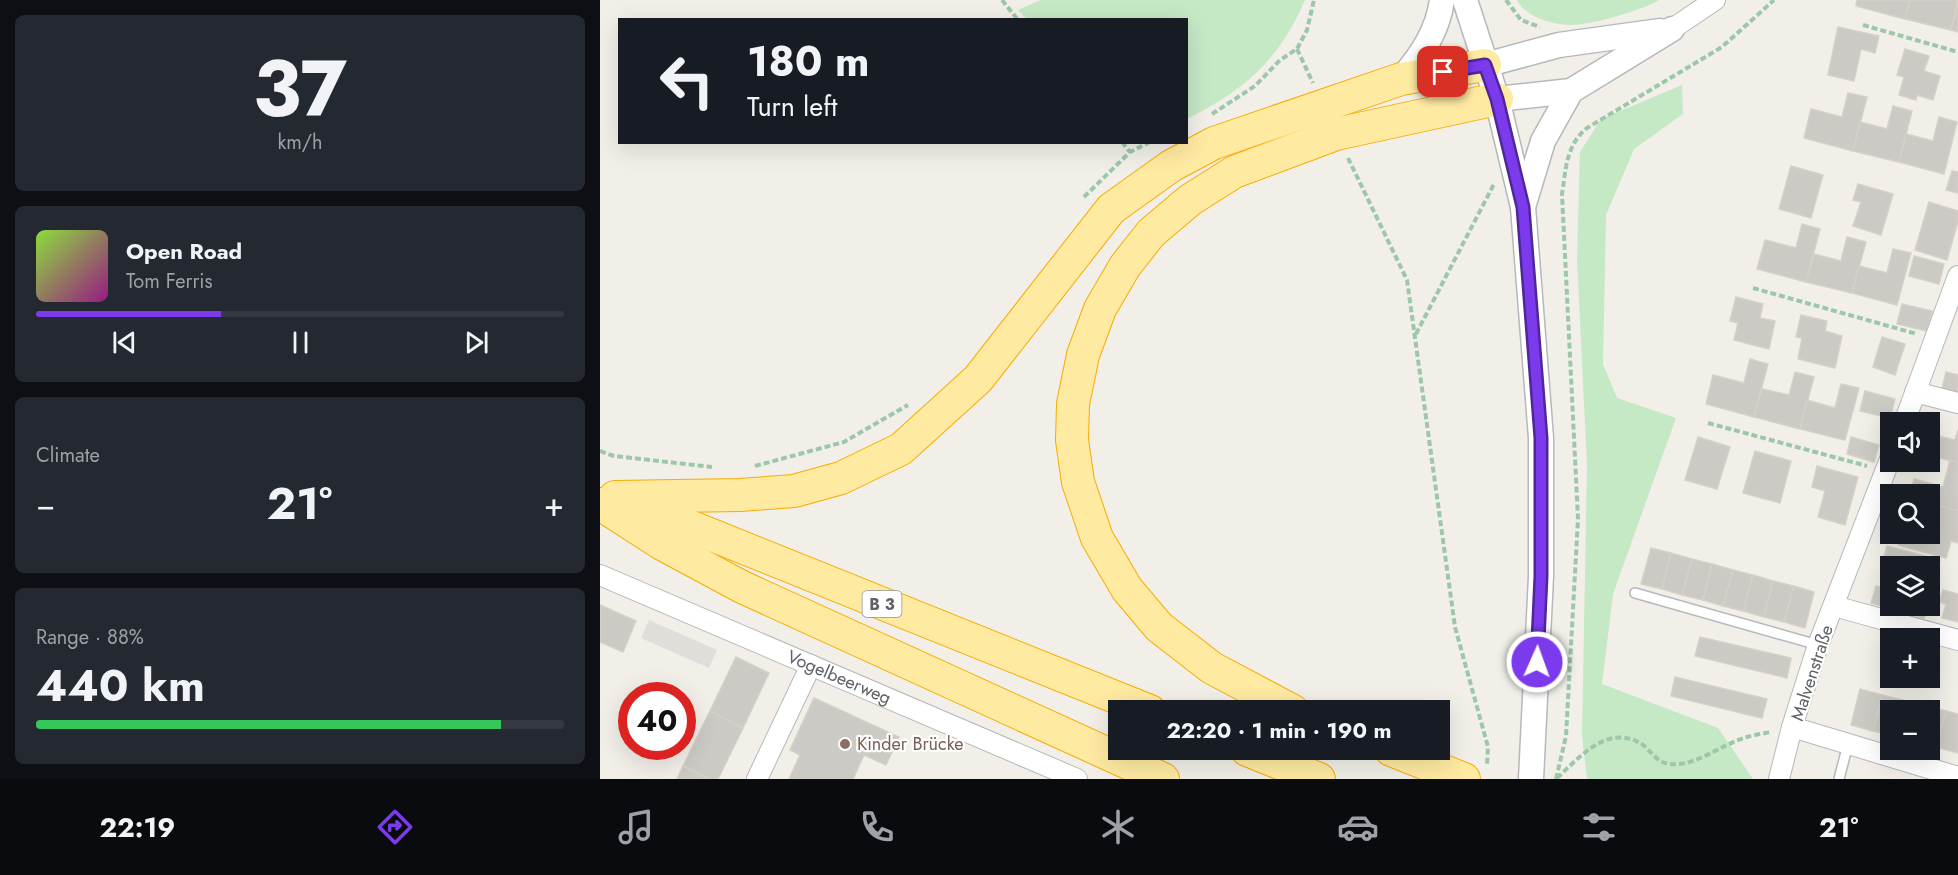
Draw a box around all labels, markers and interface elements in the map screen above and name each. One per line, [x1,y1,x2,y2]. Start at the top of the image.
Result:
text: 180 m [747,31,870,92]
text: 37 [253,33,347,145]
icon: left [648,42,726,120]
pin [1417,46,1468,97]
icon: arrive [1426,55,1459,88]
text: Turn left [747,87,837,126]
text: km/h [277,128,323,157]
text: Open Road [126,235,242,267]
text: Tom Ferris [126,267,213,296]
icon: previous [108,326,141,359]
icon: pause [284,326,317,359]
icon: next [460,326,493,359]
map controls [1880,412,1940,760]
button: sound [1880,412,1940,472]
text: Climate [36,441,100,470]
text: 21° [267,471,332,536]
text: − [36,481,55,528]
text: + [544,481,564,528]
button: search [1880,484,1940,544]
button: layers [1880,556,1940,616]
road number: B 3 [862,591,902,617]
street label: Malvenstraße [1784,622,1840,724]
text: Range · 88% [36,623,144,652]
button: + [1880,628,1940,688]
position arrow [1505,630,1569,694]
street label: Vogelbeerweg [783,643,895,711]
text: 440 km [36,653,205,718]
speed limit sign: 40 [618,682,696,760]
button: − [1880,700,1940,760]
text: 22:20 · 1 min · 190 m [1166,714,1392,746]
place label: Kinder Brücke [857,731,964,757]
marker: Kinder Brücke [838,737,852,751]
icon: directions [374,806,416,848]
icon: music [615,806,657,848]
icon: phone [856,806,898,848]
icon: climate [1097,806,1139,848]
icon: car [1337,806,1379,848]
icon: filters [1578,806,1620,848]
text: 22:19 [99,808,175,847]
text: 21° [1819,808,1859,847]

